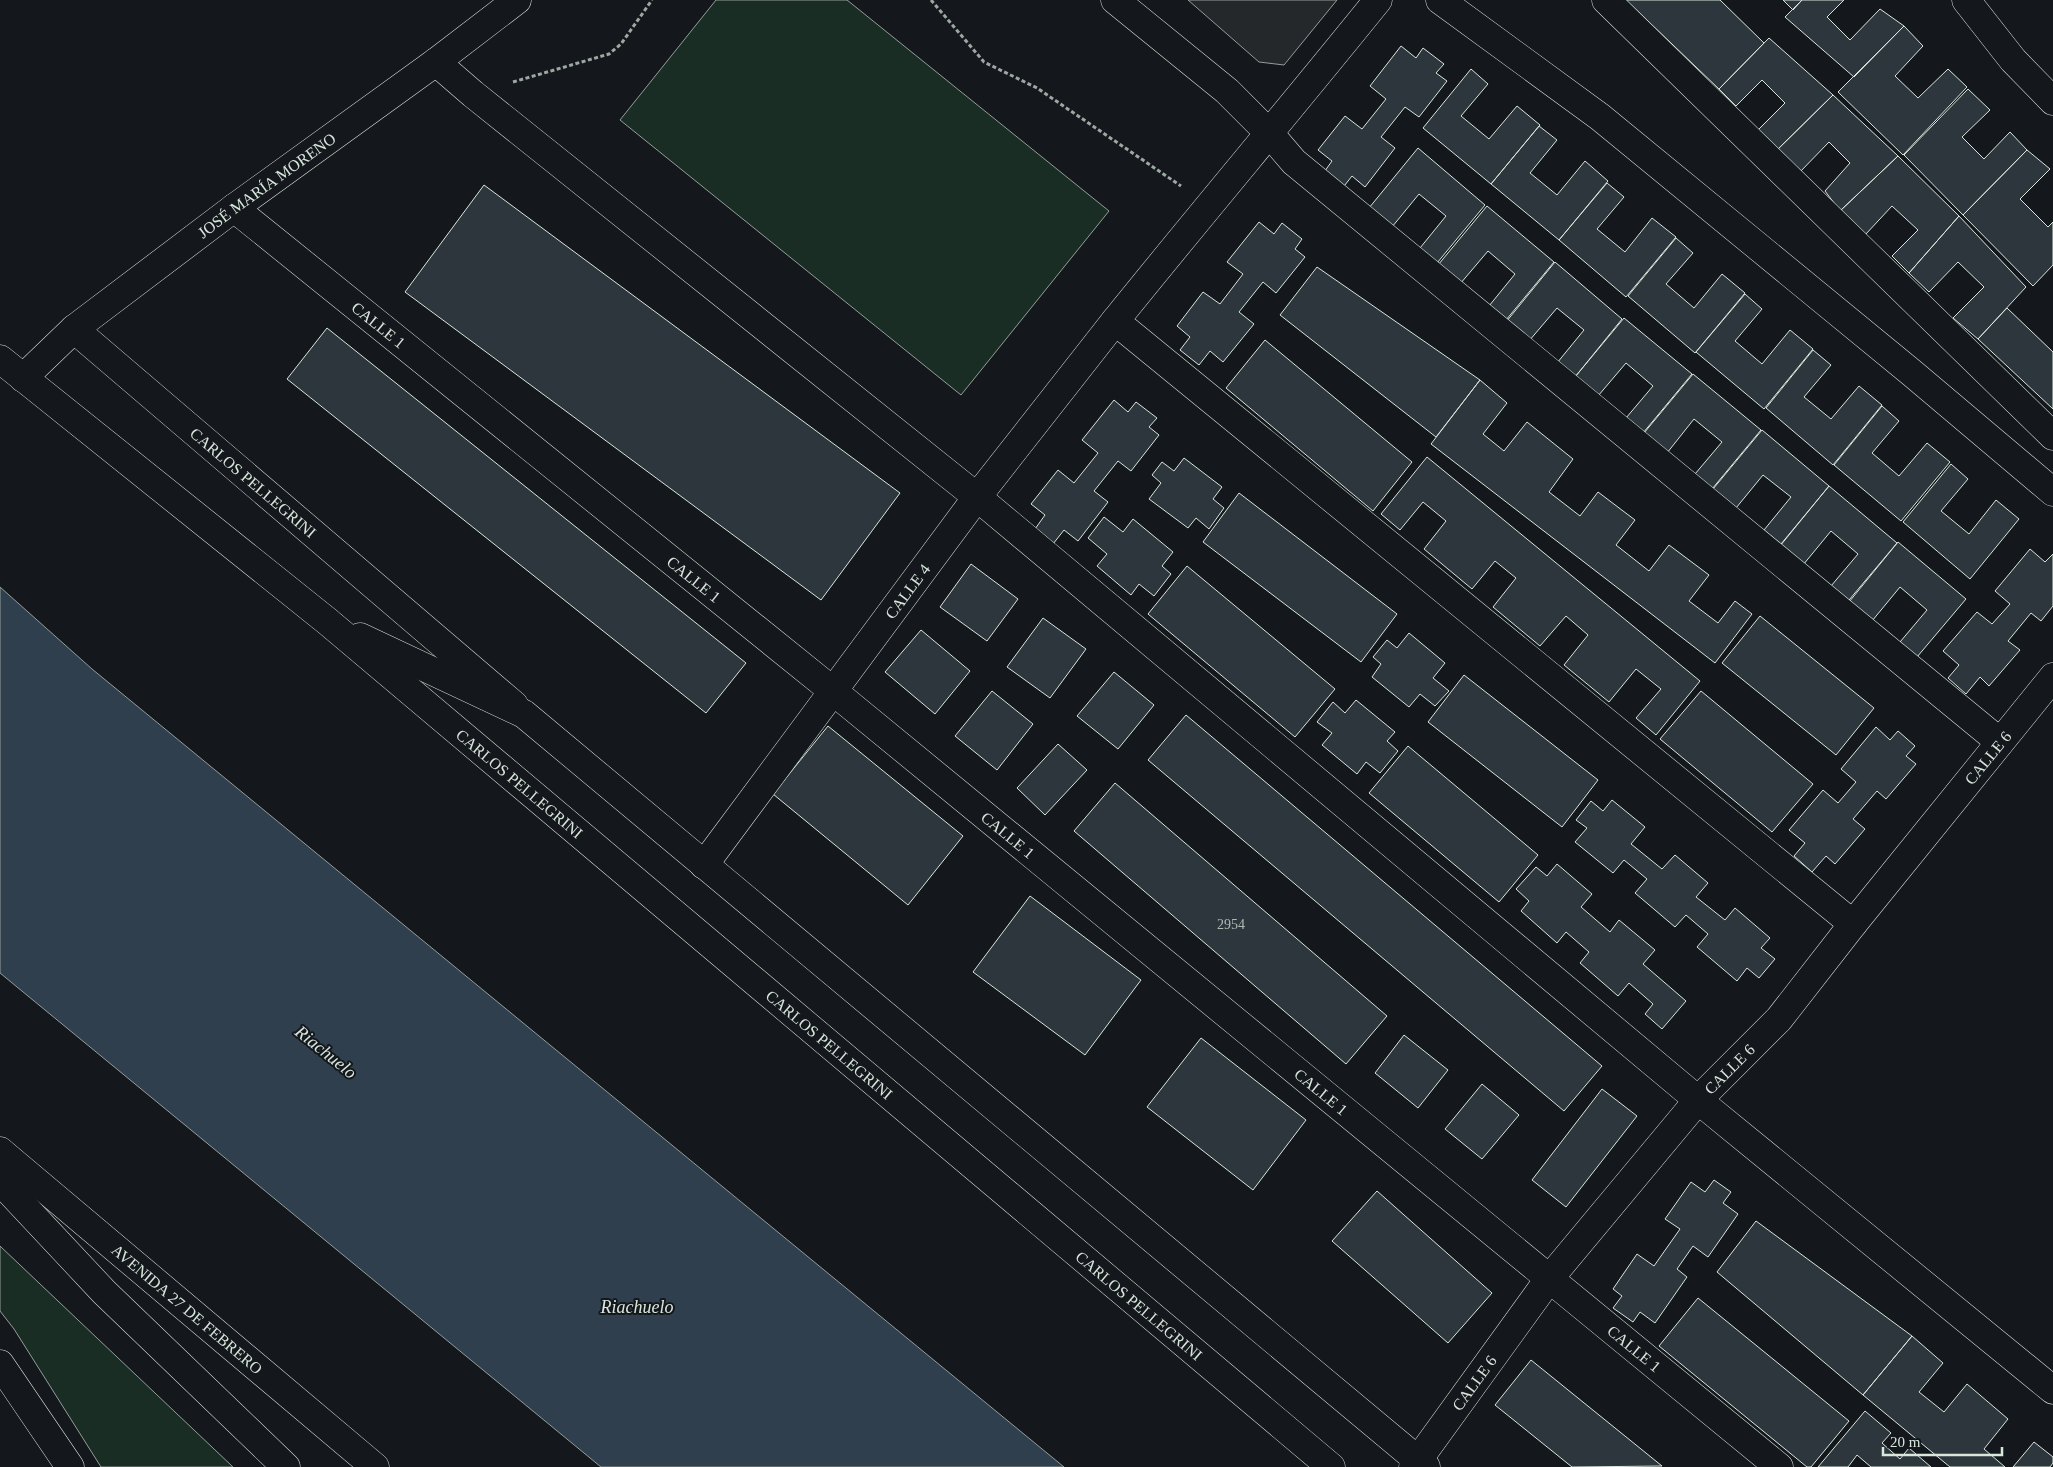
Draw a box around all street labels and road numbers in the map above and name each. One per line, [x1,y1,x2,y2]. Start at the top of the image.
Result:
street label: JOSÉ MARÍA MORENO [194,130,339,241]
street label: CALLE 1 [348,299,409,352]
street label: CARLOS PELLEGRINI [187,424,319,541]
street label: CALLE 1 [664,553,724,606]
street label: CALLE 4 [882,561,933,622]
street label: CARLOS PELLEGRINI [453,726,586,842]
street label: CALLE 6 [1962,728,2015,788]
street label: CALLE 1 [978,808,1038,862]
street label: CARLOS PELLEGRINI [763,987,896,1103]
street label: CALLE 6 [1701,1041,1758,1098]
street label: CALLE 1 [1291,1065,1351,1119]
street label: AVENIDA 27 DE FEBRERO [108,1241,266,1377]
street label: CARLOS PELLEGRINI [1072,1248,1205,1364]
street label: CALLE 1 [1604,1322,1664,1376]
street label: CALLE 6 [1449,1352,1500,1414]

